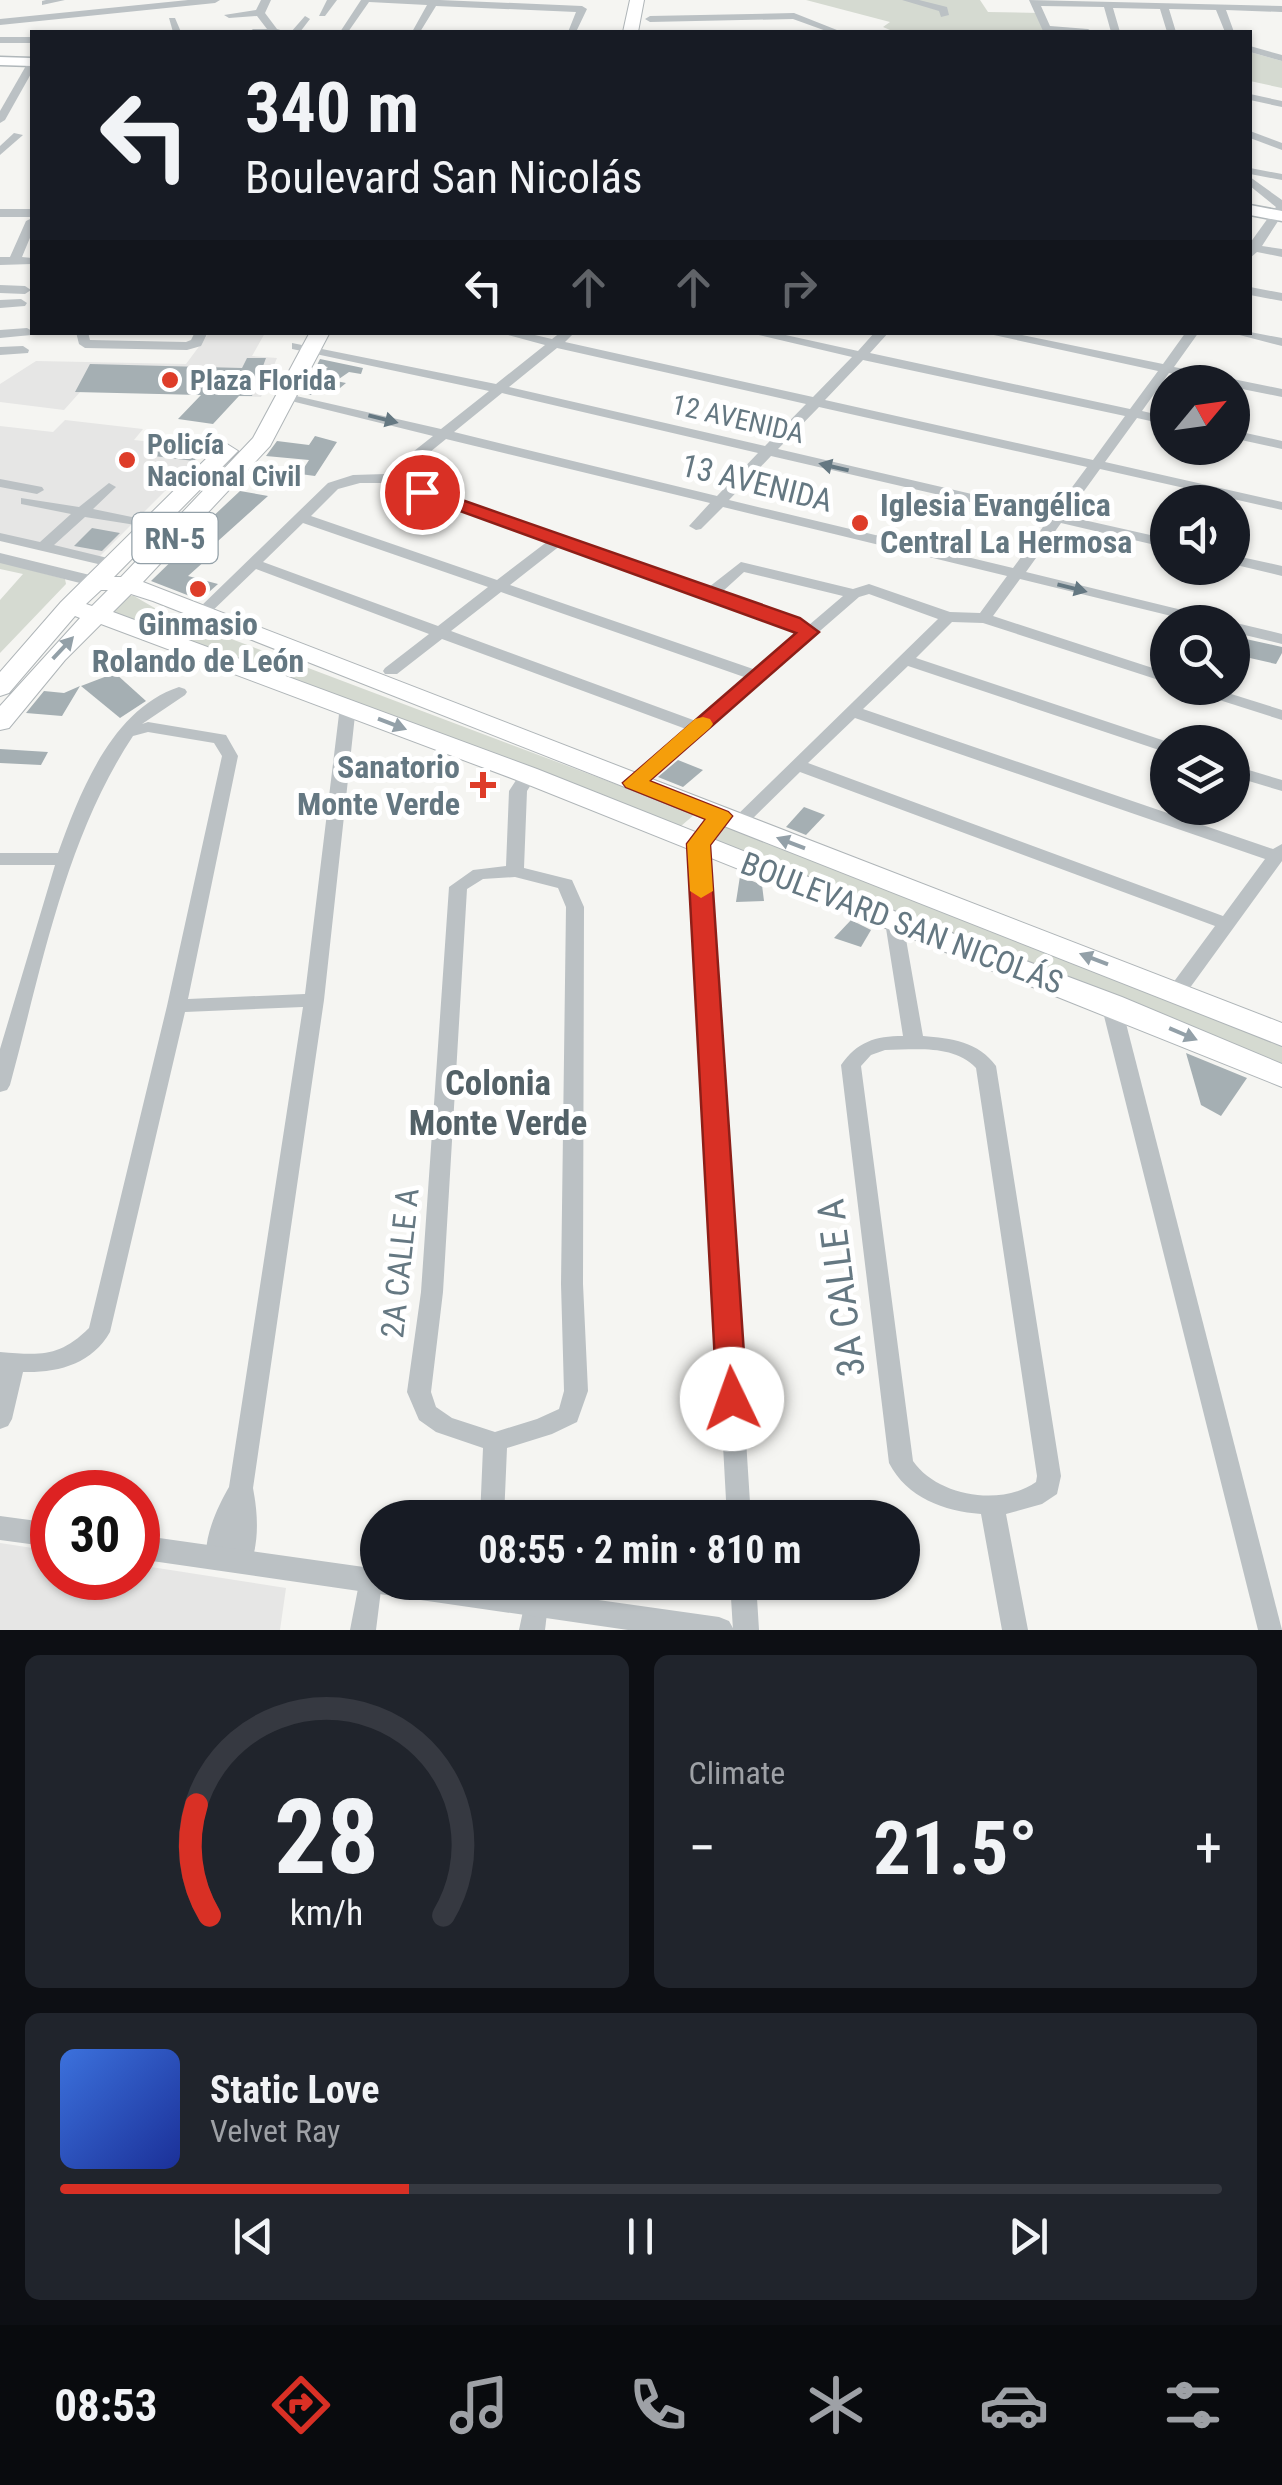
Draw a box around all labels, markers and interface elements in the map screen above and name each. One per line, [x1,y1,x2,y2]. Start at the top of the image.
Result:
text: 340 m [245,67,419,149]
icon: left [80,70,210,200]
text: Boulevard San Nicolás [245,151,642,204]
icon: left [456,260,511,315]
icon: ahead [561,260,616,315]
icon: ahead [666,260,721,315]
icon: right [771,260,826,315]
place label: Plaza Florida [190,364,336,397]
north arrow [1150,365,1250,465]
map controls [1150,365,1250,825]
marker: Plaza Florida [159,369,181,391]
street label: 12 AVENIDA [669,388,807,450]
one-way arrow [368,412,399,428]
place label: Policía Nacional Civil [147,428,301,493]
street label: 13 AVENIDA [678,446,836,520]
marker: Policía Nacional Civil [116,449,138,471]
pin [380,450,465,535]
one-way arrow [818,459,849,474]
icon: arrive [395,465,450,520]
button: sound [1150,485,1250,585]
place label: Iglesia Evangélica Central La Hermosa [880,486,1132,561]
marker: Iglesia Evangélica Central La Hermosa [849,512,871,534]
road number: RN-5 [132,513,218,563]
marker: Ginmasio Rolando de León [187,578,209,600]
one-way arrow [1057,581,1088,596]
place label: Ginmasio Rolando de León [92,605,304,680]
button: search [1150,605,1250,705]
one-way arrow [51,636,74,660]
one-way arrow [378,716,408,732]
button: layers [1150,725,1250,825]
place label: Sanatorio Monte Verde [297,748,460,823]
marker: Sanatorio Monte Verde [470,772,496,798]
one-way arrow [775,835,805,850]
street label: BOULEVARD SAN NICOLÁS [736,844,1068,1002]
one-way arrow [1079,951,1109,967]
one-way arrow [1168,1027,1198,1043]
district label: Colonia Monte Verde [409,1063,587,1144]
street label: 2A CALLE A [373,1186,427,1340]
street label: 3A CALLE A [808,1197,874,1379]
position arrow [680,1347,784,1451]
speed limit sign: 30 [30,1470,160,1600]
text: 08:55 · 2 min · 810 m [479,1528,801,1572]
text: Climate [689,1754,785,1792]
text: 28 [274,1777,379,1898]
text: 21.5° [873,1804,1038,1892]
text: − [689,1816,716,1880]
text: + [1195,1816,1222,1880]
text: km/h [290,1892,364,1934]
text: Static Love [210,2068,379,2112]
text: Velvet Ray [210,2112,340,2150]
icon: previous [226,2209,281,2264]
icon: pause [613,2209,668,2264]
icon: next [1001,2209,1056,2264]
icon: directions [266,2370,336,2440]
icon: music [444,2370,514,2440]
icon: phone [623,2370,693,2440]
icon: climate [801,2370,871,2440]
icon: car [979,2370,1049,2440]
icon: filters [1158,2370,1228,2440]
text: 08:53 [54,2379,157,2432]

